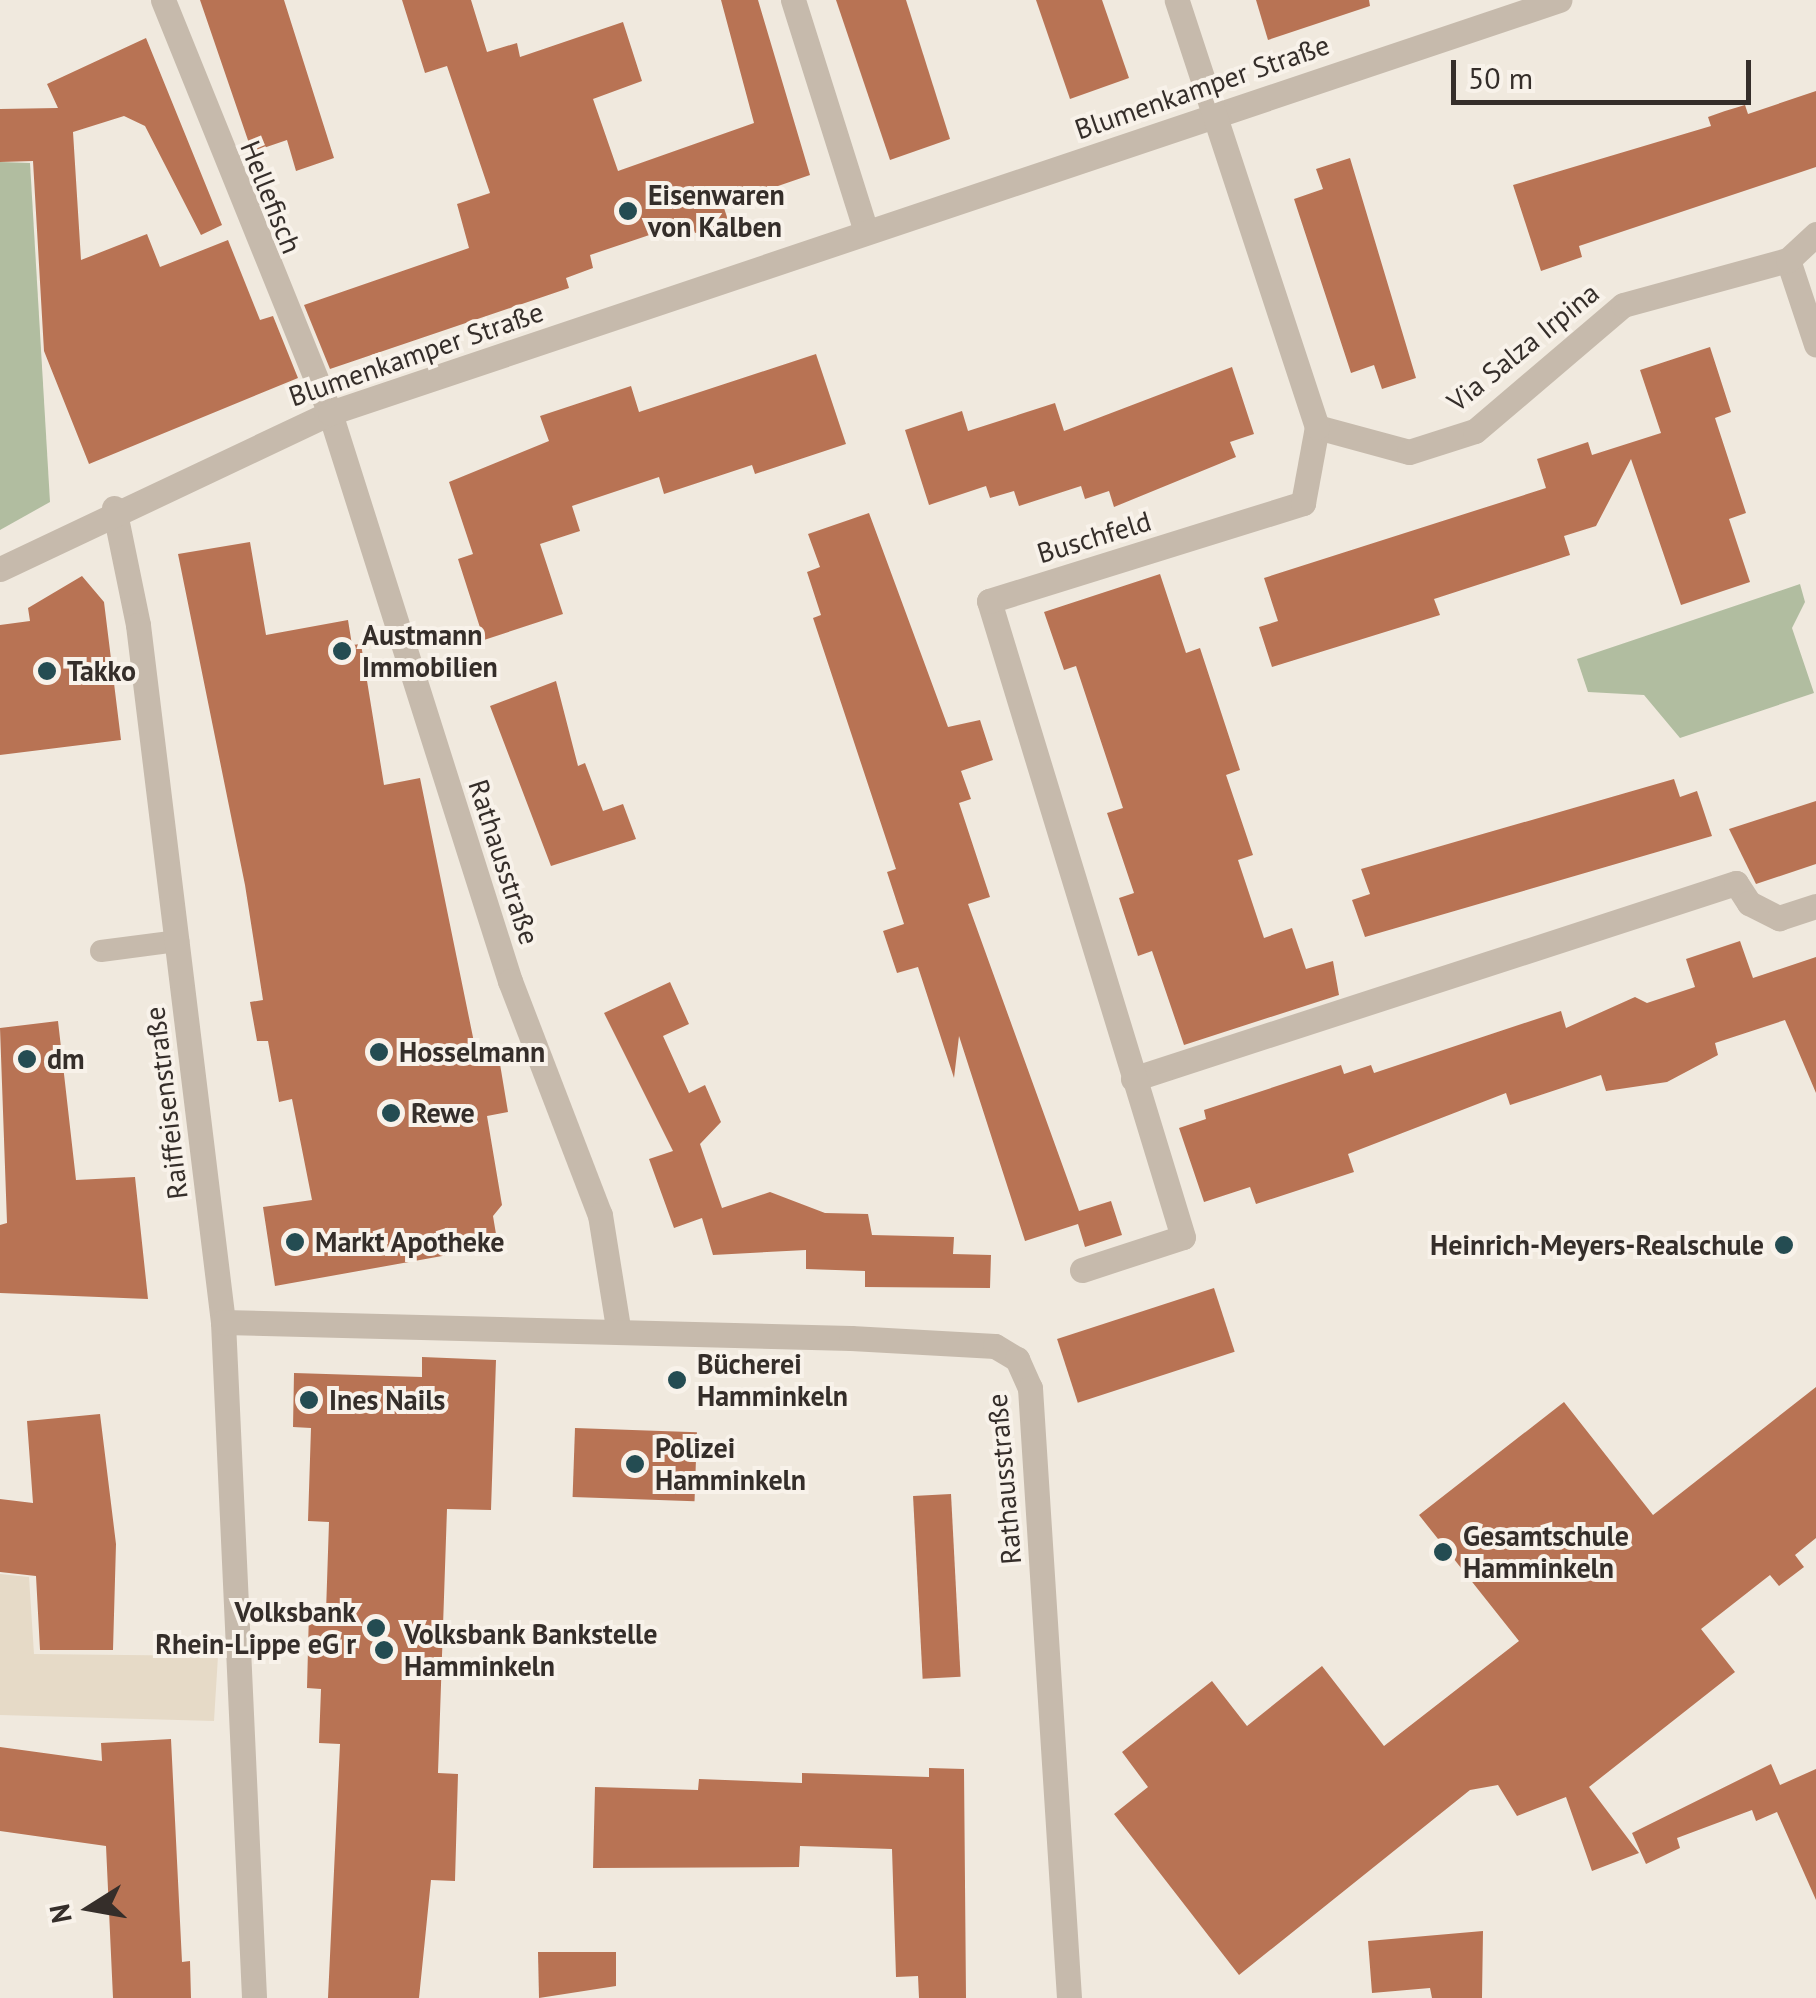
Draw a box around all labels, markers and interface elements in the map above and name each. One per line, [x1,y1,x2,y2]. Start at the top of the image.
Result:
street label: Blumenkamper Straße [1070,28,1334,146]
scale bar [1456,40,1756,102]
text: 50 m [1468,58,1533,97]
street label: Hellefisch [233,136,309,258]
place label: Eisenwaren von Kalben [648,178,785,244]
marker: Eisenwaren von Kalben [617,200,639,222]
street label: Via Salza Irpina [1440,276,1606,418]
street label: Blumenkamper Straße [284,295,548,413]
street label: Buschfeld [1033,504,1155,570]
place label: Austmann Immobilien [362,618,498,684]
marker: Austmann Immobilien [331,640,353,662]
place label: Takko [67,654,136,688]
marker: Takko [36,660,58,682]
street label: Rathausstraße [462,775,546,949]
street label: Raiffeisenstraße [138,1005,194,1201]
place label: Hosselmann [399,1035,545,1069]
marker: Hosselmann [368,1041,390,1063]
place label: dm [47,1042,85,1076]
marker: dm [16,1048,38,1070]
place label: Rewe [411,1096,475,1130]
marker: Rewe [380,1102,402,1124]
place label: Markt Apotheke [315,1225,506,1259]
place label: Heinrich-Meyers-Realschule [1430,1228,1764,1262]
marker: Markt Apotheke [284,1231,306,1253]
marker: Heinrich-Meyers-Realschule [1773,1234,1795,1256]
place label: Bücherei Hamminkeln [697,1347,848,1413]
marker: Bücherei Hamminkeln [666,1369,688,1391]
place label: Ines Nails [329,1383,445,1417]
marker: Ines Nails [298,1389,320,1411]
street label: Rathausstraße [980,1392,1028,1566]
place label: Polizei Hamminkeln [655,1431,806,1497]
marker: Polizei Hamminkeln [624,1453,646,1475]
place label: Gesamtschule Hamminkeln [1463,1519,1629,1585]
marker: Gesamtschule Hamminkeln [1432,1541,1454,1563]
place label: Volksbank Rhein-Lippe eG r [155,1595,356,1661]
marker: Volksbank Rhein-Lippe eG r [365,1617,387,1639]
place label: Volksbank Bankstelle Hamminkeln [404,1617,658,1683]
marker: Volksbank Bankstelle Hamminkeln [373,1639,395,1661]
north arrow [40,1858,140,1958]
text: N [40,1901,80,1926]

